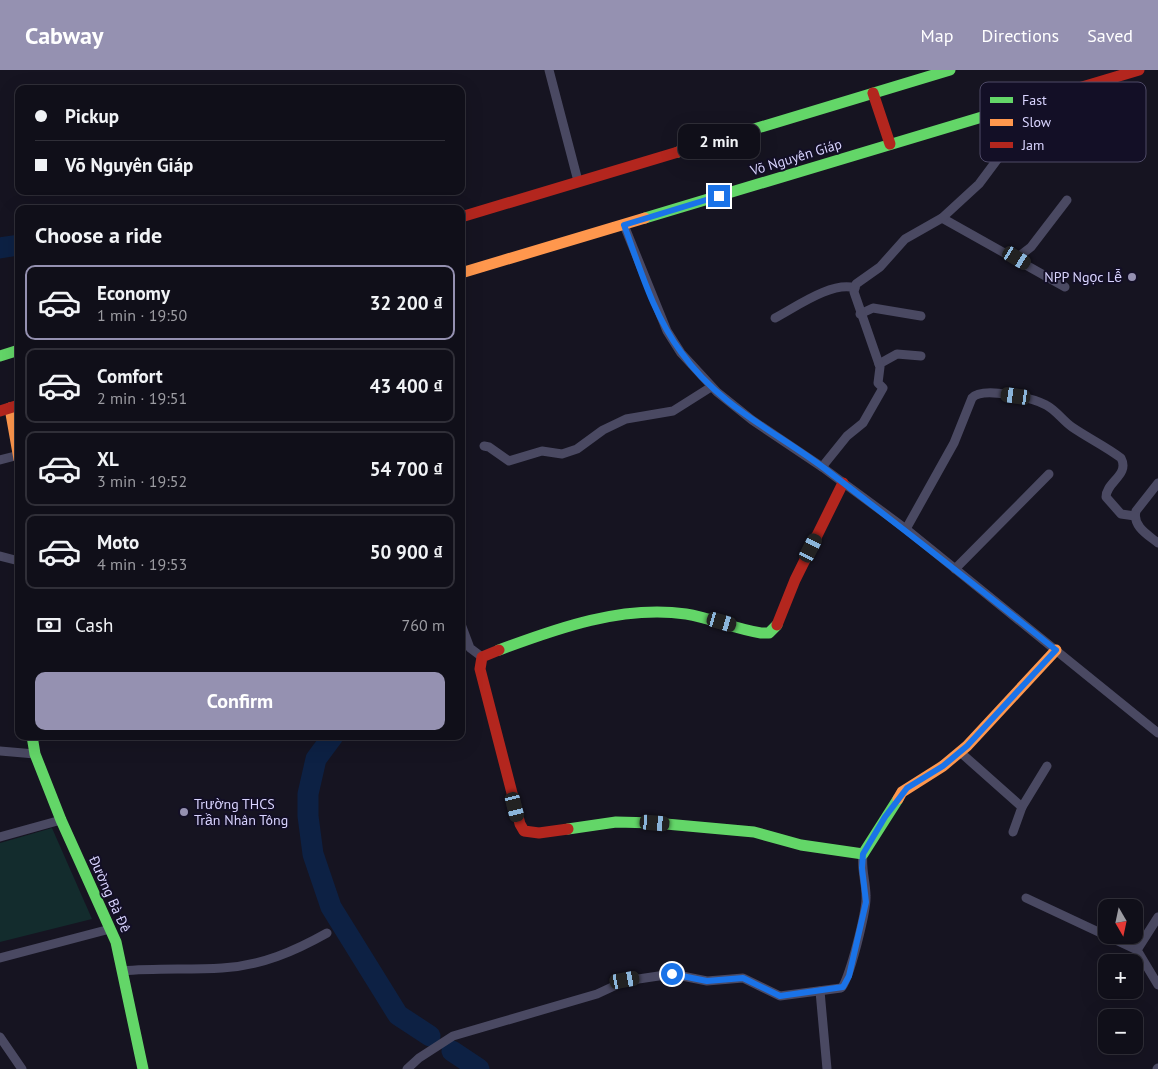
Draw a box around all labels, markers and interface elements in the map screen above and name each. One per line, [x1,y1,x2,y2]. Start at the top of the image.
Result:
text: Cabway [25,20,103,51]
text: Map [921,24,953,47]
text: Directions [981,24,1059,47]
text: Saved [1087,24,1133,47]
legend [980,82,1146,162]
text: Fast [1022,91,1047,109]
text: Pickup [65,104,119,128]
text: Slow [1022,113,1052,131]
callout: 2 min [678,124,760,158]
text: 2 min [699,131,739,151]
street label: Võ Nguyên Giáp [747,135,844,180]
text: Jam [1021,136,1044,154]
text: Võ Nguyên Giáp [65,153,193,177]
route end [708,185,730,207]
text: Choose a ride [35,221,162,249]
car [1000,244,1033,272]
place label: NPP Ngọc Lễ [1044,268,1122,286]
marker: NPP Ngọc Lễ [1126,271,1138,283]
icon: car [37,280,82,325]
text: Economy [97,281,170,305]
text: 32 200 ₫ [370,291,443,315]
text: 1 min · 19:50 [97,305,187,325]
icon: car [37,363,82,408]
text: Comfort [97,364,163,388]
text: 43 400 ₫ [370,374,443,398]
car [1000,386,1031,406]
text: 2 min · 19:51 [97,388,187,408]
icon: car [37,446,82,491]
text: XL [97,447,119,471]
text: 54 700 ₫ [370,457,443,481]
text: 3 min · 19:52 [97,471,187,491]
icon: car [37,529,82,574]
text: Moto [97,530,139,554]
car [797,531,824,565]
text: 50 900 ₫ [370,540,443,564]
text: 4 min · 19:53 [97,554,187,574]
icon: cash [35,611,63,639]
car [705,611,738,633]
text: Cash [75,613,113,637]
text: 760 m [402,615,445,635]
button: Confirm [35,672,445,730]
car [504,791,525,823]
place label: Trường THCS Trần Nhân Tông [194,795,288,829]
marker: Trường THCS Trần Nhân Tông [178,806,190,818]
car [639,814,670,832]
street label: Đường Bà Đê [85,852,135,935]
north arrow [1098,899,1142,944]
map controls [1098,899,1143,1054]
button: + [1098,954,1143,999]
route start [661,963,683,985]
car [608,970,641,990]
button: − [1098,1009,1143,1054]

